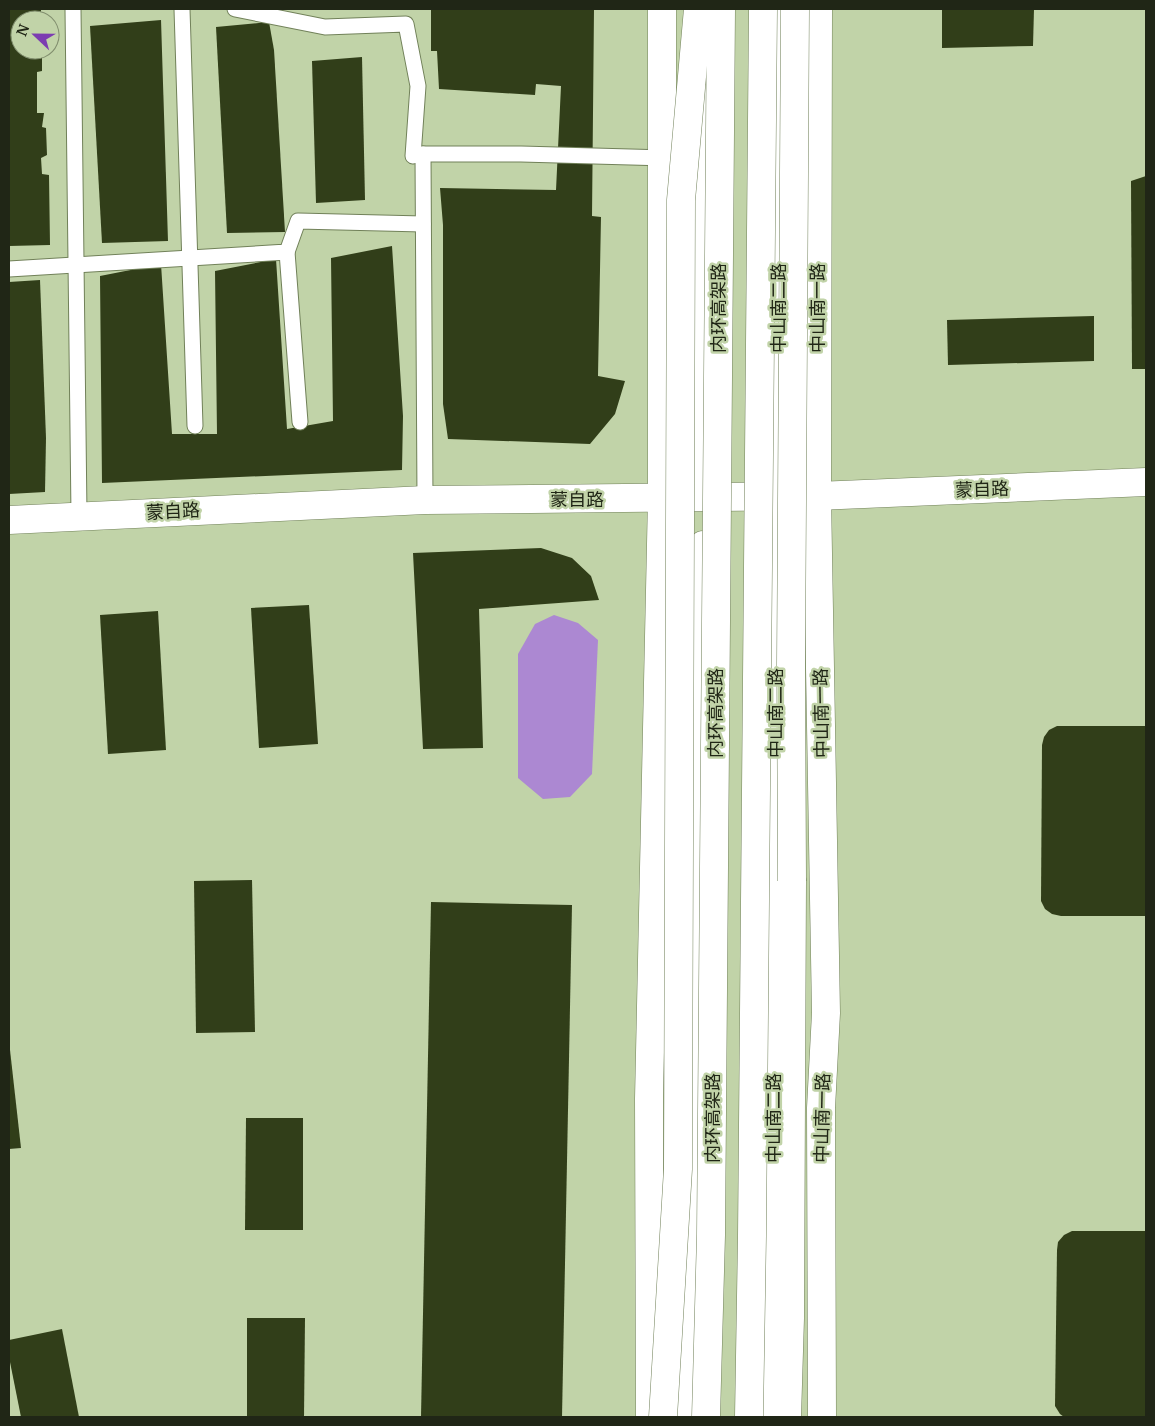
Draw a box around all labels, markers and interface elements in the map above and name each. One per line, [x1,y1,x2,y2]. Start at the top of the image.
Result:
north arrow [10,10,60,60]
text: N [13,22,33,39]
street label: 内环高架路 [707,263,730,353]
street label: 中山南二路 [767,263,790,353]
street label: 中山南一路 [806,263,829,353]
street label: 蒙自路 [955,477,1009,501]
street label: 蒙自路 [550,488,604,511]
street label: 蒙自路 [145,498,201,524]
street label: 内环高架路 [704,668,727,758]
street label: 中山南二路 [764,668,787,758]
street label: 中山南一路 [809,668,833,758]
street label: 内环高架路 [701,1073,724,1163]
street label: 中山南二路 [762,1073,785,1163]
street label: 中山南一路 [810,1073,834,1163]

